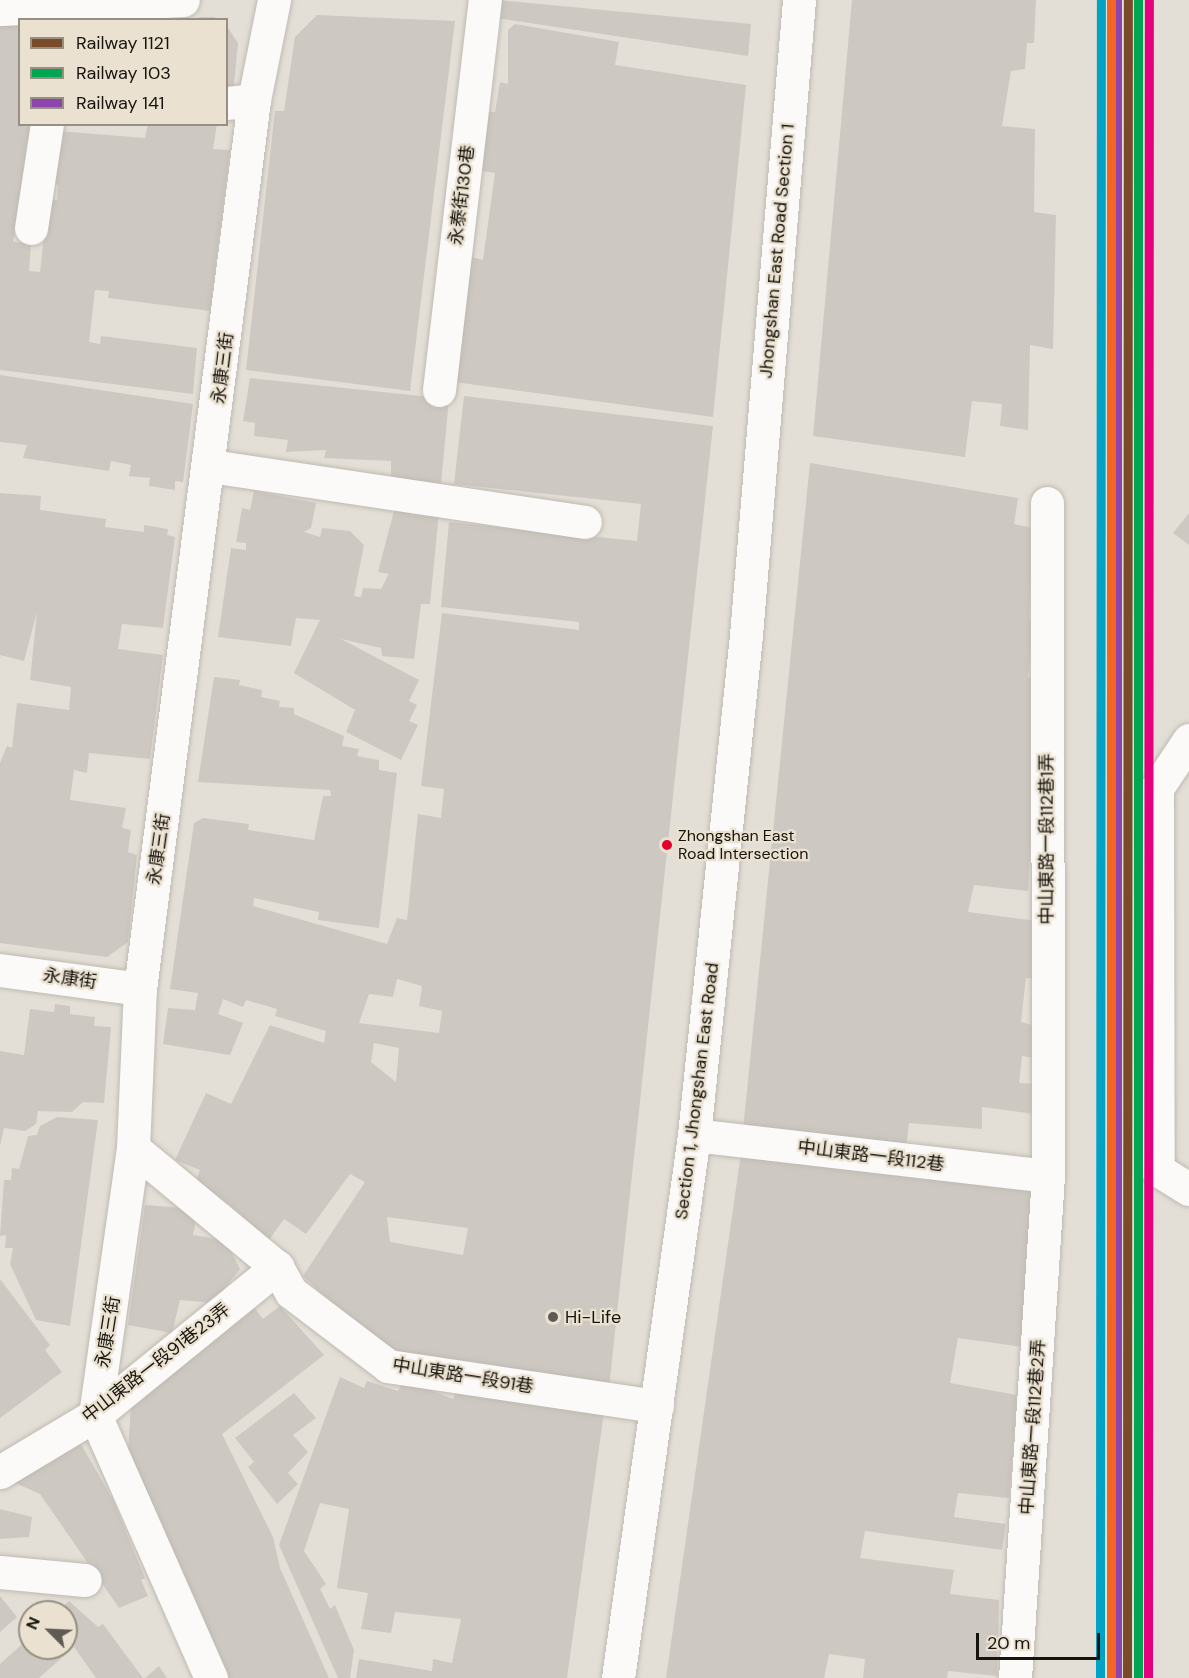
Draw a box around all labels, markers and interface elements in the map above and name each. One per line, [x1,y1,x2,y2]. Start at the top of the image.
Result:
legend [18,18,228,126]
text: Railway 1121 [76,31,170,55]
text: Railway 103 [76,61,171,85]
text: Railway 141 [76,91,164,115]
street label: Jhongshan East Road Section 1 [755,123,799,379]
street label: 永泰街130巷 [445,144,479,246]
street label: 永康三街 [208,331,238,405]
street label: 中山東路一段112巷1弄 [1036,753,1058,925]
street label: 永康三街 [143,812,175,886]
place label: Zhongshan East Road Intersection [678,826,808,864]
marker: Zhongshan East Road Intersection [661,839,673,851]
street label: Section 1, Jhongshan East Road [671,961,723,1221]
street label: 永康街 [42,965,98,993]
street label: 中山東路一段112巷 [796,1136,946,1176]
street label: 永康三街 [92,1295,124,1369]
street label: 中山東路一段91巷23弄 [78,1299,234,1427]
place label: Hi-Life [565,1306,621,1328]
marker: Hi-Life [546,1310,560,1324]
street label: 中山東路一段112巷2弄 [1016,1338,1050,1516]
street label: 中山東路一段91巷 [391,1354,535,1398]
north arrow [18,1600,78,1660]
text: N [21,1614,45,1633]
scale bar [979,1621,1104,1659]
text: 20 m [987,1631,1030,1655]

